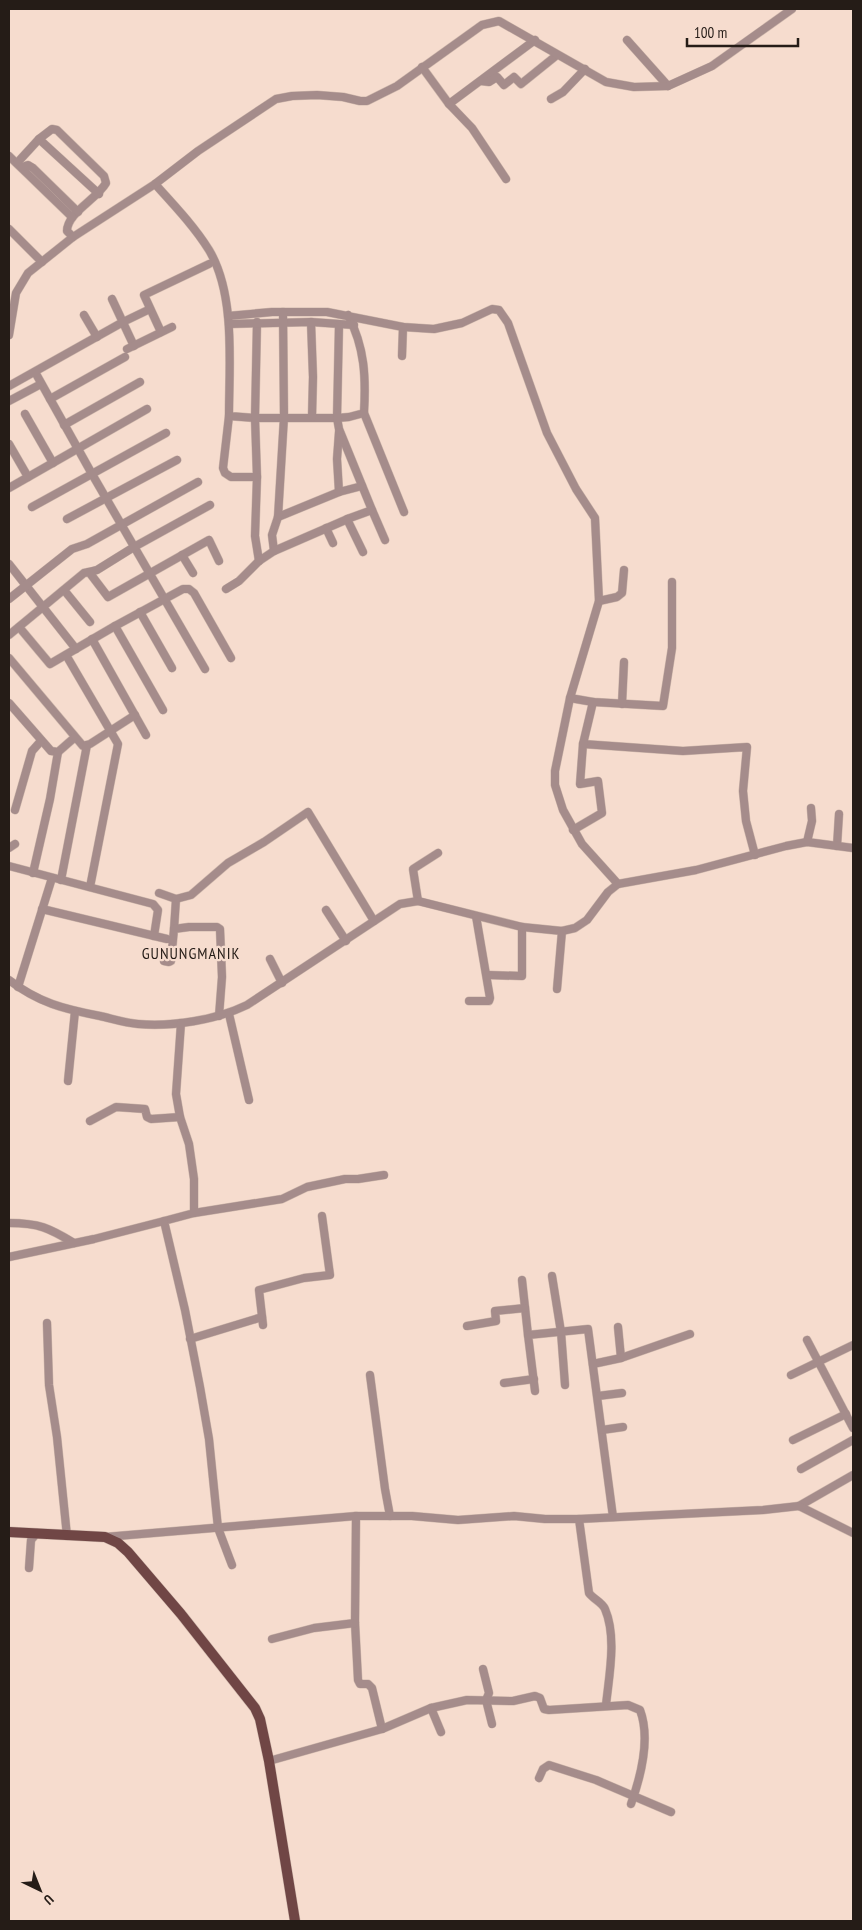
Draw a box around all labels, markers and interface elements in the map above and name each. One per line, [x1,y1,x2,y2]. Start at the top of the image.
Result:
scale bar [687,15,798,47]
text: 100 m [694,23,727,42]
district label: GUNUNGMANIK [142,943,240,963]
north arrow [15,1865,65,1915]
text: U [40,1890,58,1909]

